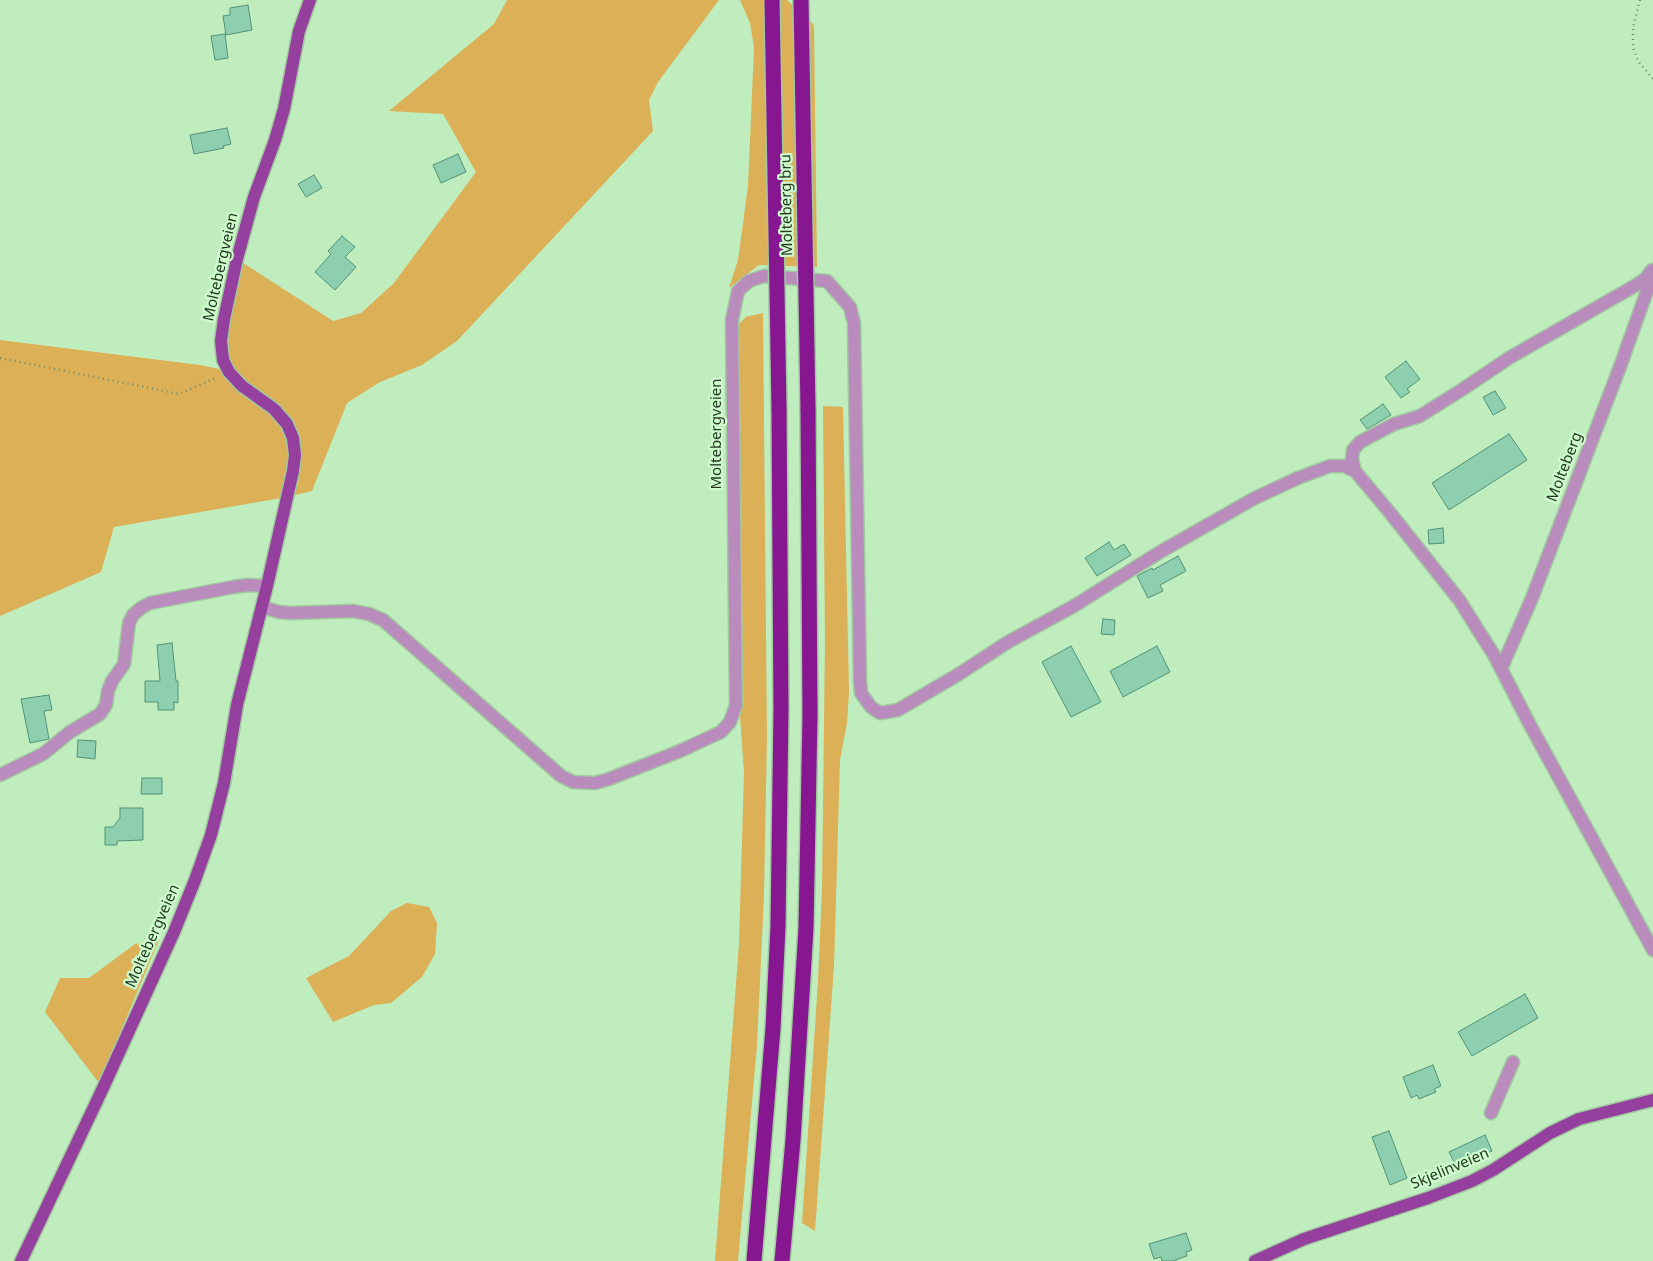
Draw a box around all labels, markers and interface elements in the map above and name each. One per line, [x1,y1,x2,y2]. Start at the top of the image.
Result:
street label: Molteberg bru [777,154,797,256]
street label: Moltebergveien [200,211,242,323]
street label: Moltebergveien [708,378,726,490]
street label: Molteberg [1543,430,1587,504]
street label: Moltebergveien [122,882,184,990]
street label: Skjelinveien [1408,1144,1492,1194]

